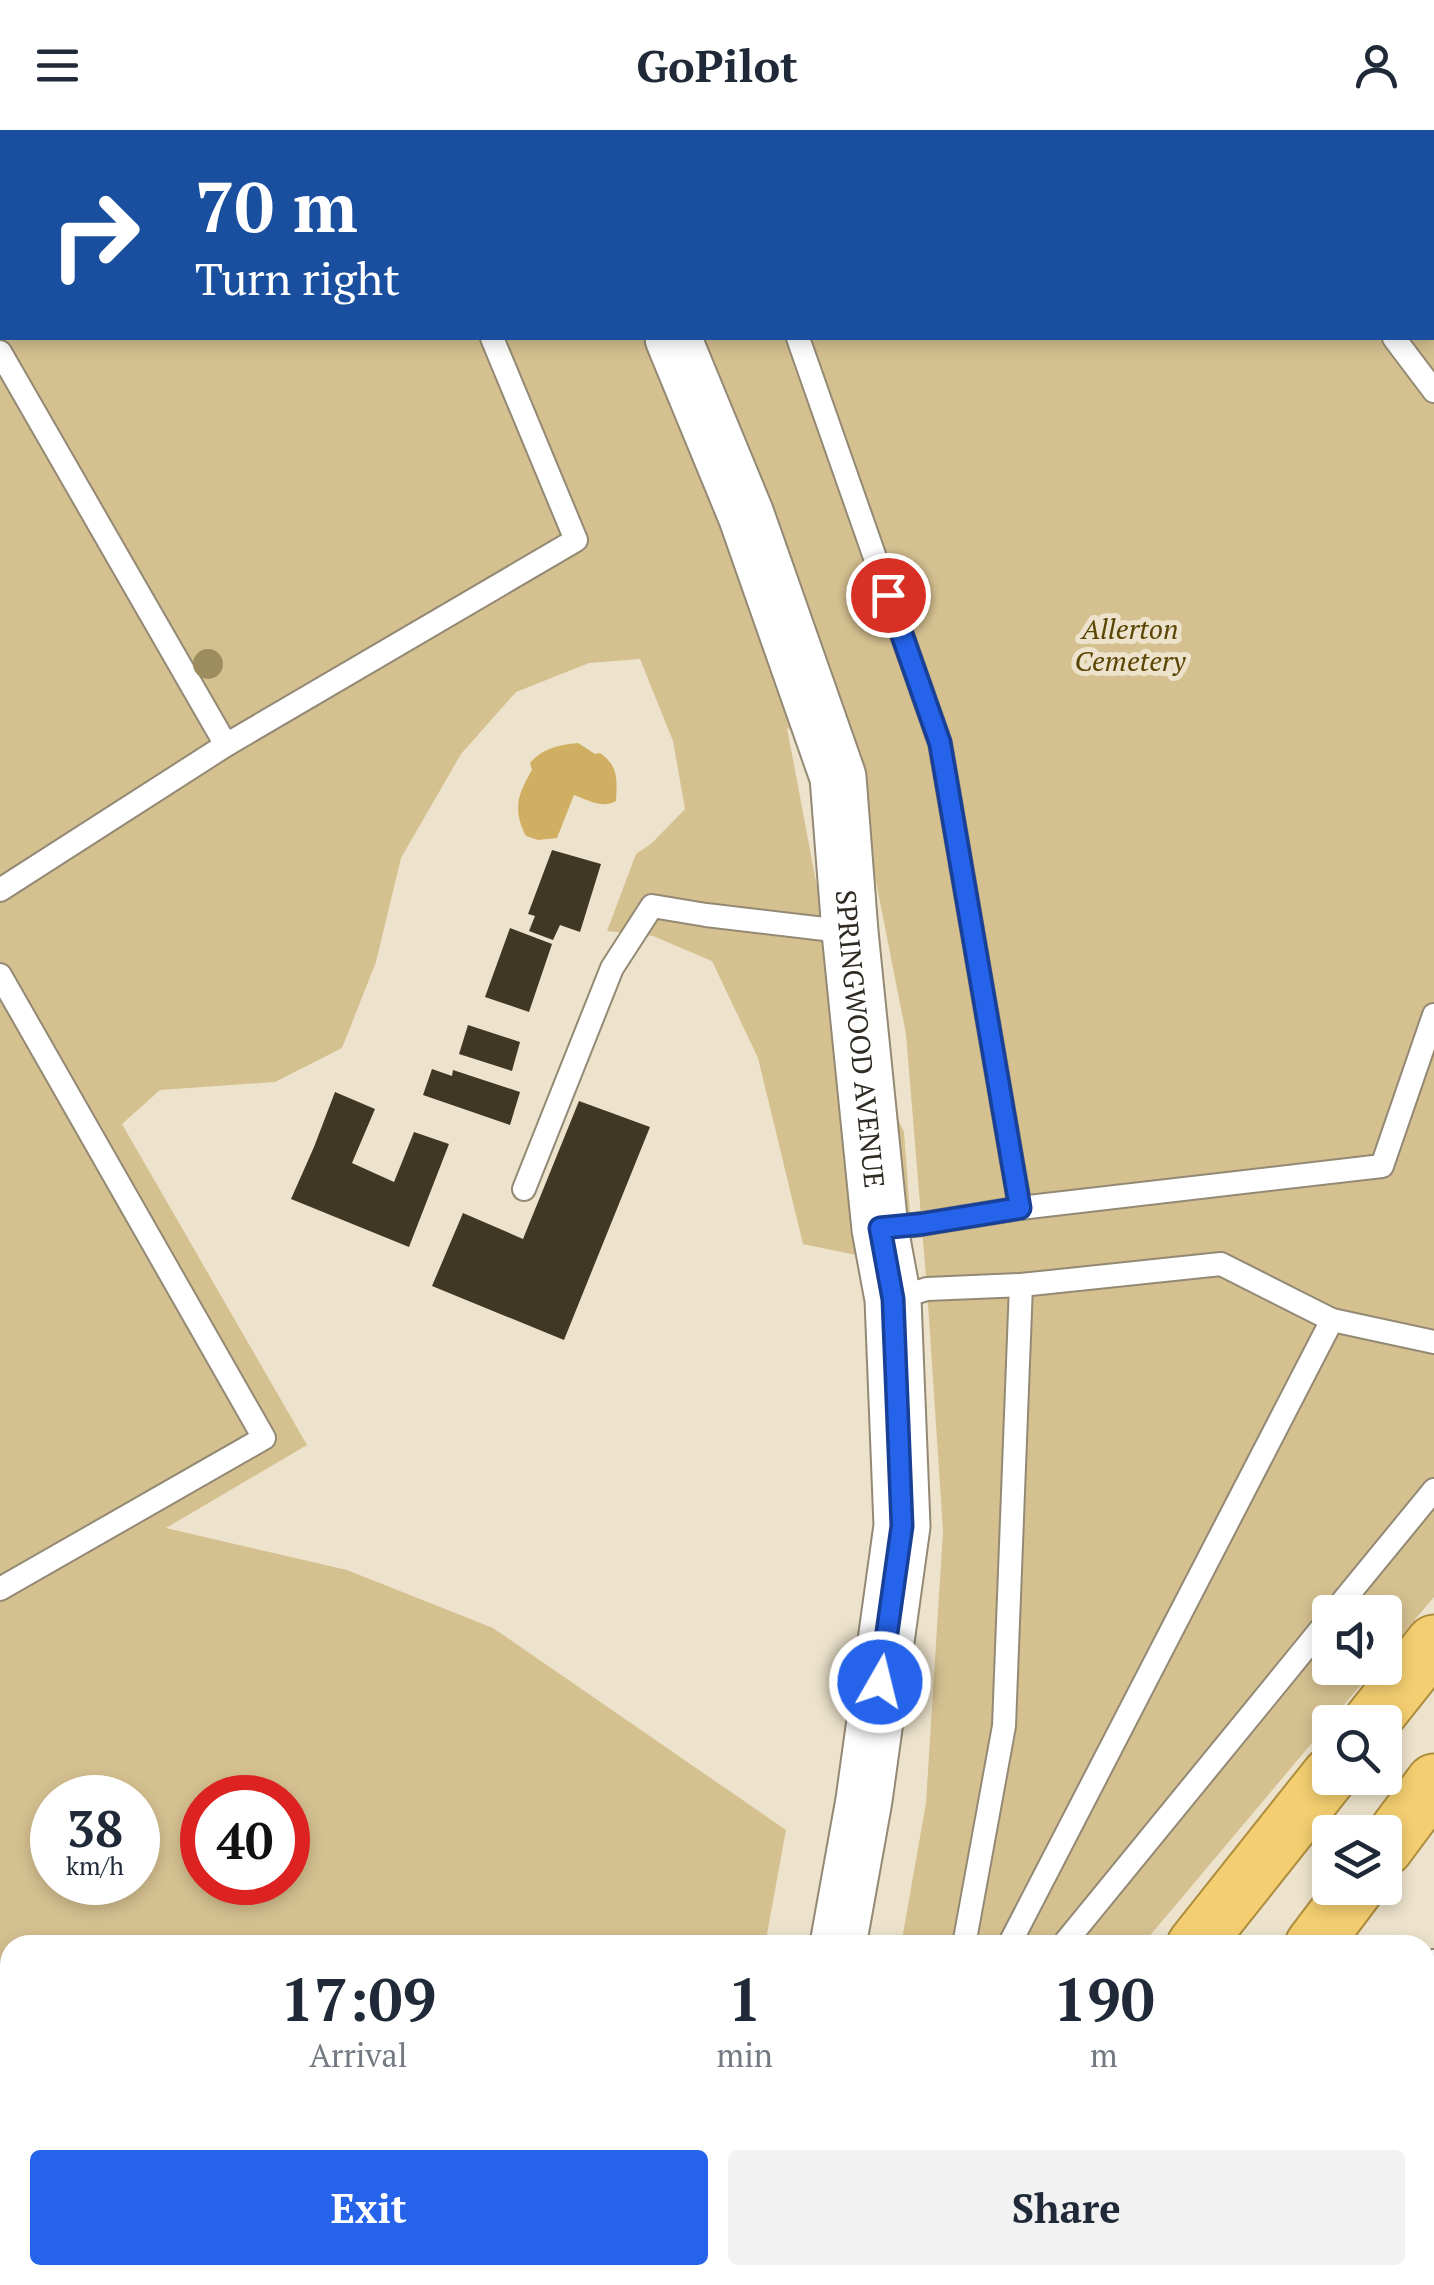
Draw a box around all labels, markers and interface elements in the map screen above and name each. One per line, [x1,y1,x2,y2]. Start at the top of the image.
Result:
text: GoPilot [636,35,798,95]
icon: menu [30,38,85,93]
icon: person [1349,38,1404,93]
text: 70 m [195,159,358,252]
icon: right [30,170,160,300]
text: Turn right [195,248,400,308]
pin [846,553,931,638]
icon: arrive [861,568,916,623]
park label: Allerton Cemetery [1075,610,1187,679]
street label: SPRINGWOOD AVENUE [828,888,894,1190]
map controls [1312,1595,1402,1905]
button: sound [1312,1595,1402,1685]
position arrow [828,1630,932,1734]
button: search [1312,1705,1402,1795]
speed limit sign: 40 [180,1775,310,1905]
text: 38 [67,1795,123,1861]
button: layers [1312,1815,1402,1905]
text: km/h [66,1849,124,1882]
text: 17:09 [280,1959,436,2038]
text: 1 [728,1959,762,2038]
text: 190 [1053,1959,1155,2038]
text: Arrival [309,2034,407,2076]
text: min [717,2034,773,2076]
text: m [1090,2034,1118,2076]
button: Exit [30,2150,708,2265]
button: Share [728,2150,1405,2265]

